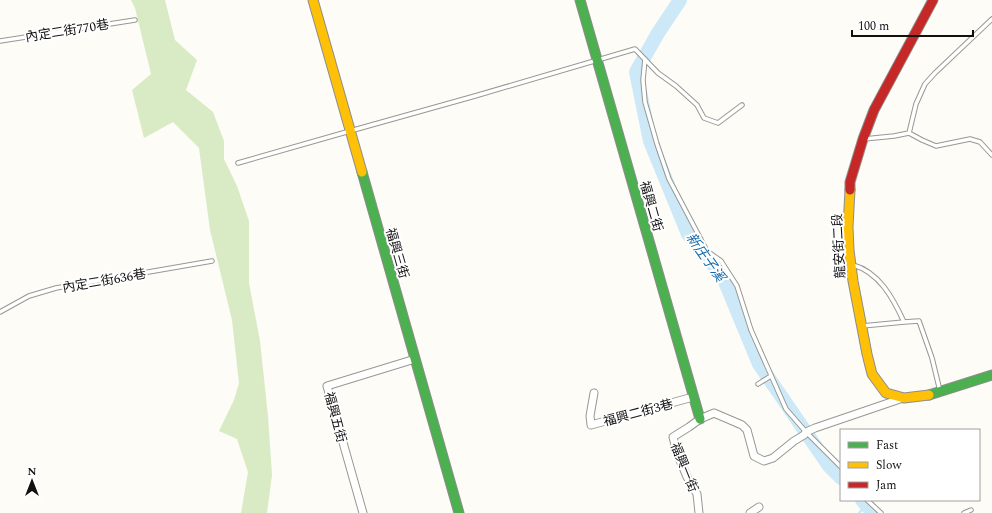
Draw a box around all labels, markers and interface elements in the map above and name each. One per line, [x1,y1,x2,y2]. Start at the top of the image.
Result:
scale bar [852,12,973,38]
street label: 內定二街770巷 [24,15,110,47]
text: 100 m [858,17,889,36]
street label: 福興二街 [634,179,668,234]
street label: 龍安街二段 [827,213,851,279]
street label: 福興三街 [380,226,414,281]
water label: 新庄子溪 [681,228,731,288]
street label: 內定二街636巷 [61,264,148,298]
street label: 福興五街 [319,390,351,445]
street label: 福興二街3巷 [601,394,675,432]
legend [840,429,980,501]
text: Fast [876,436,898,455]
street label: 福興一街 [665,440,703,495]
text: Slow [876,456,902,475]
north arrow [12,461,52,501]
text: N [28,463,37,480]
text: Jam [876,476,897,495]

